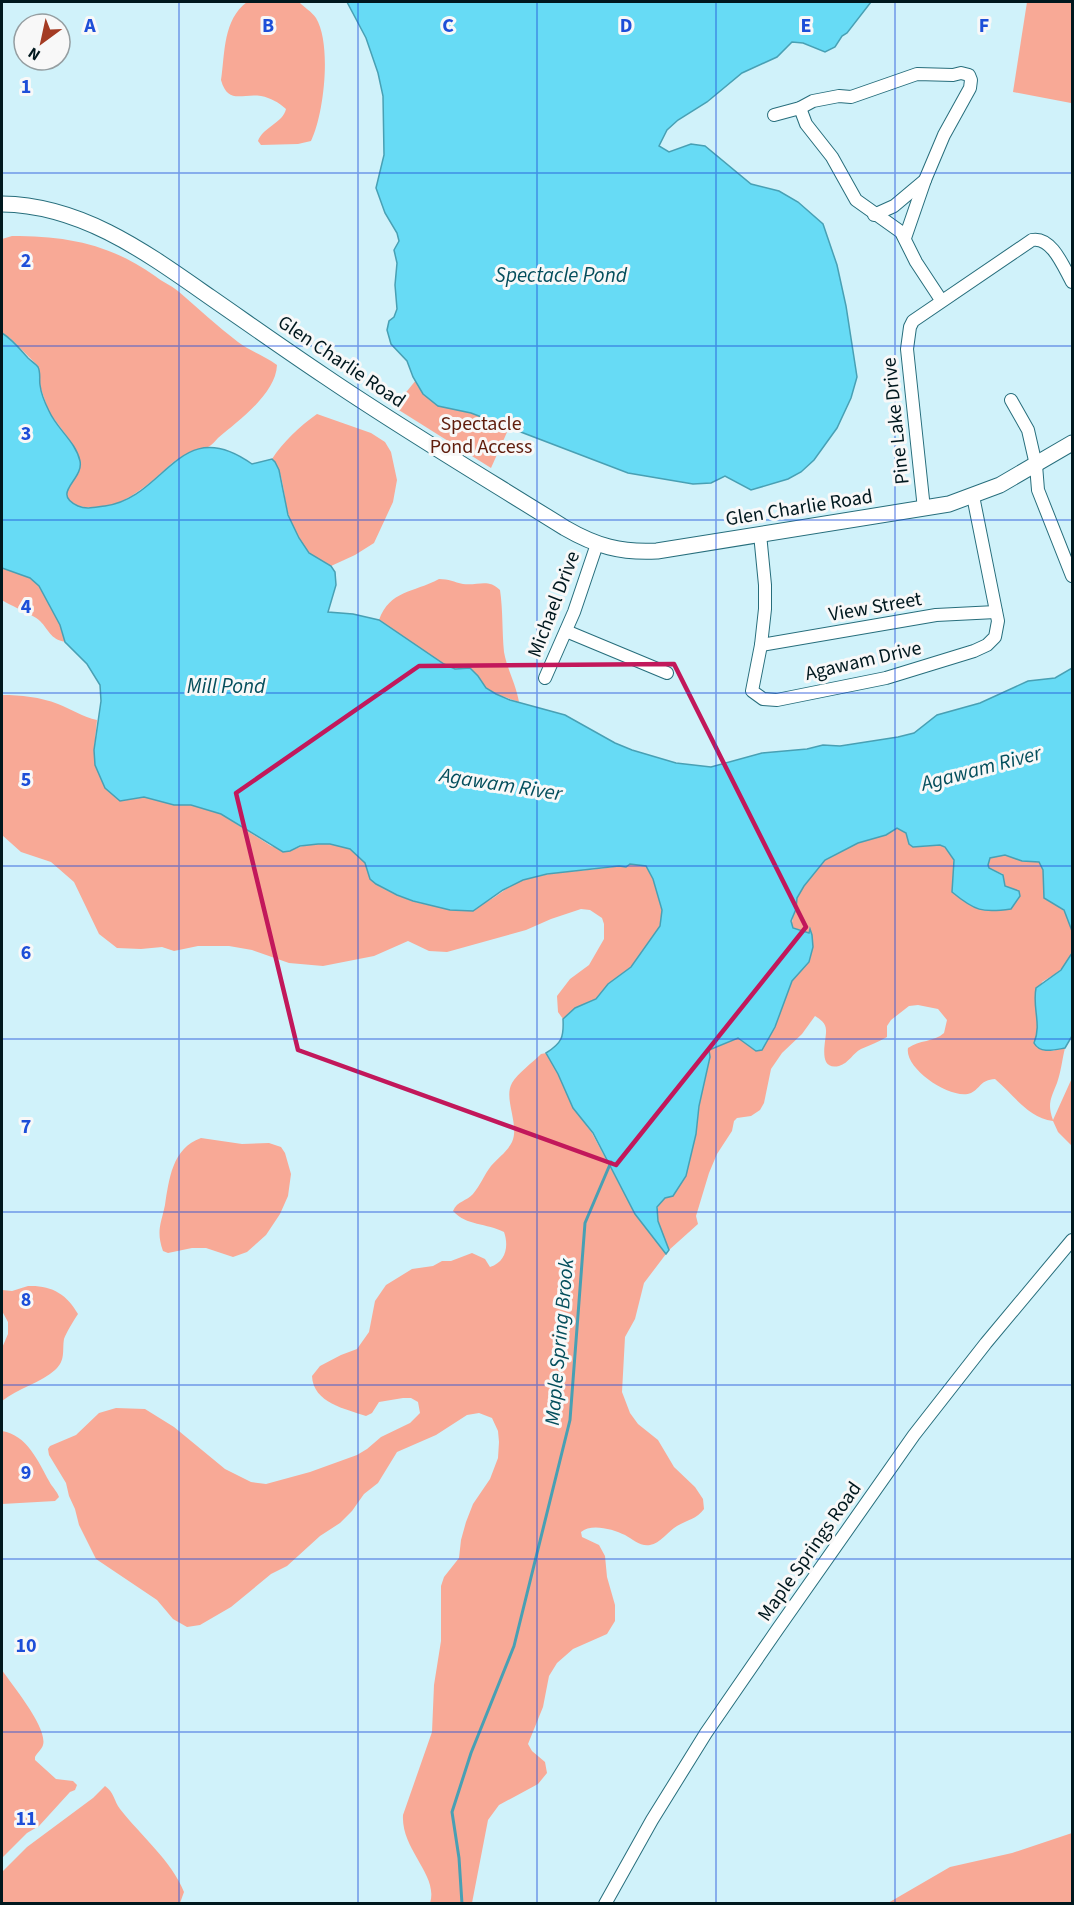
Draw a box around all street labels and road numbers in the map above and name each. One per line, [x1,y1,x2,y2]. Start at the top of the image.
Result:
street label: Glen Charlie Road [272,309,411,415]
street label: Pine Lake Drive [875,356,917,486]
street label: Glen Charlie Road [724,483,875,533]
street label: Michael Drive [521,547,587,662]
street label: View Street [827,585,924,629]
street label: Agawam Drive [802,634,924,688]
street label: Maple Springs Road [751,1476,869,1627]

